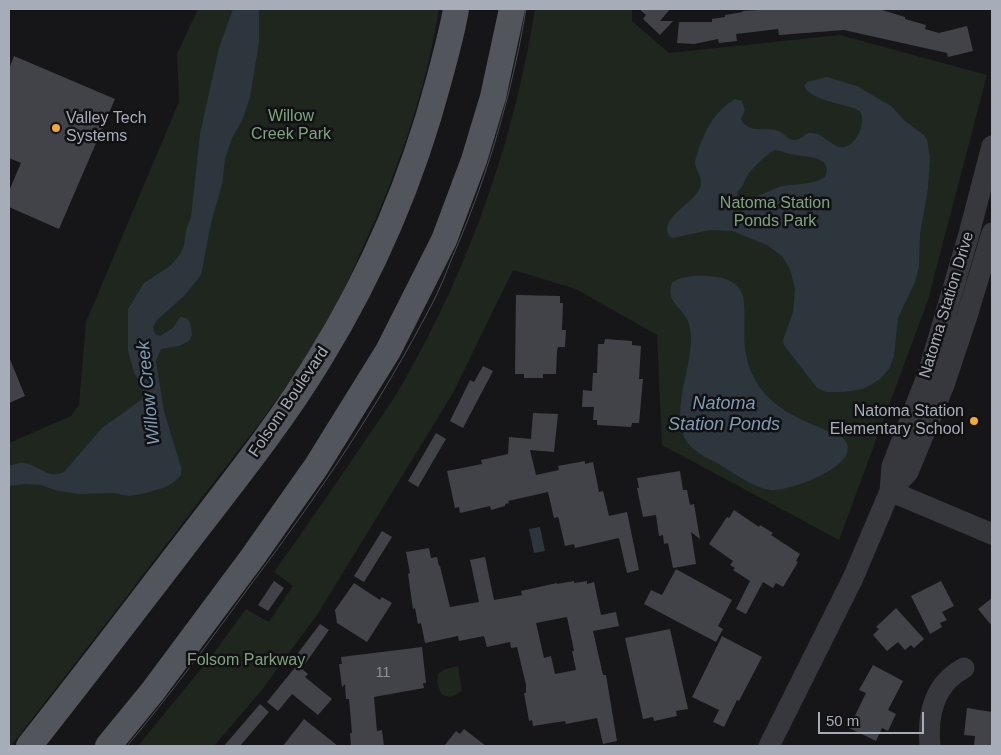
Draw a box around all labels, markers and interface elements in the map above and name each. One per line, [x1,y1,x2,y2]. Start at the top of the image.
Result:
park label: Willow Creek Park [251,107,331,145]
place label: Valley Tech Systems [66,109,147,147]
marker: Valley Tech Systems [50,122,62,134]
park label: Natoma Station Ponds Park [720,194,830,232]
street label: Natoma Station Drive [916,229,978,381]
water label: Willow Creek [133,340,165,446]
street label: Folsom Boulevard [245,343,333,461]
water label: Natoma Station Ponds [668,393,780,436]
place label: Natoma Station Elementary School [830,402,964,440]
marker: Natoma Station Elementary School [968,415,980,427]
park label: Folsom Parkway [187,651,305,671]
house number: 11 [376,665,390,681]
scale bar [821,702,927,734]
text: 50 m [826,712,859,729]

